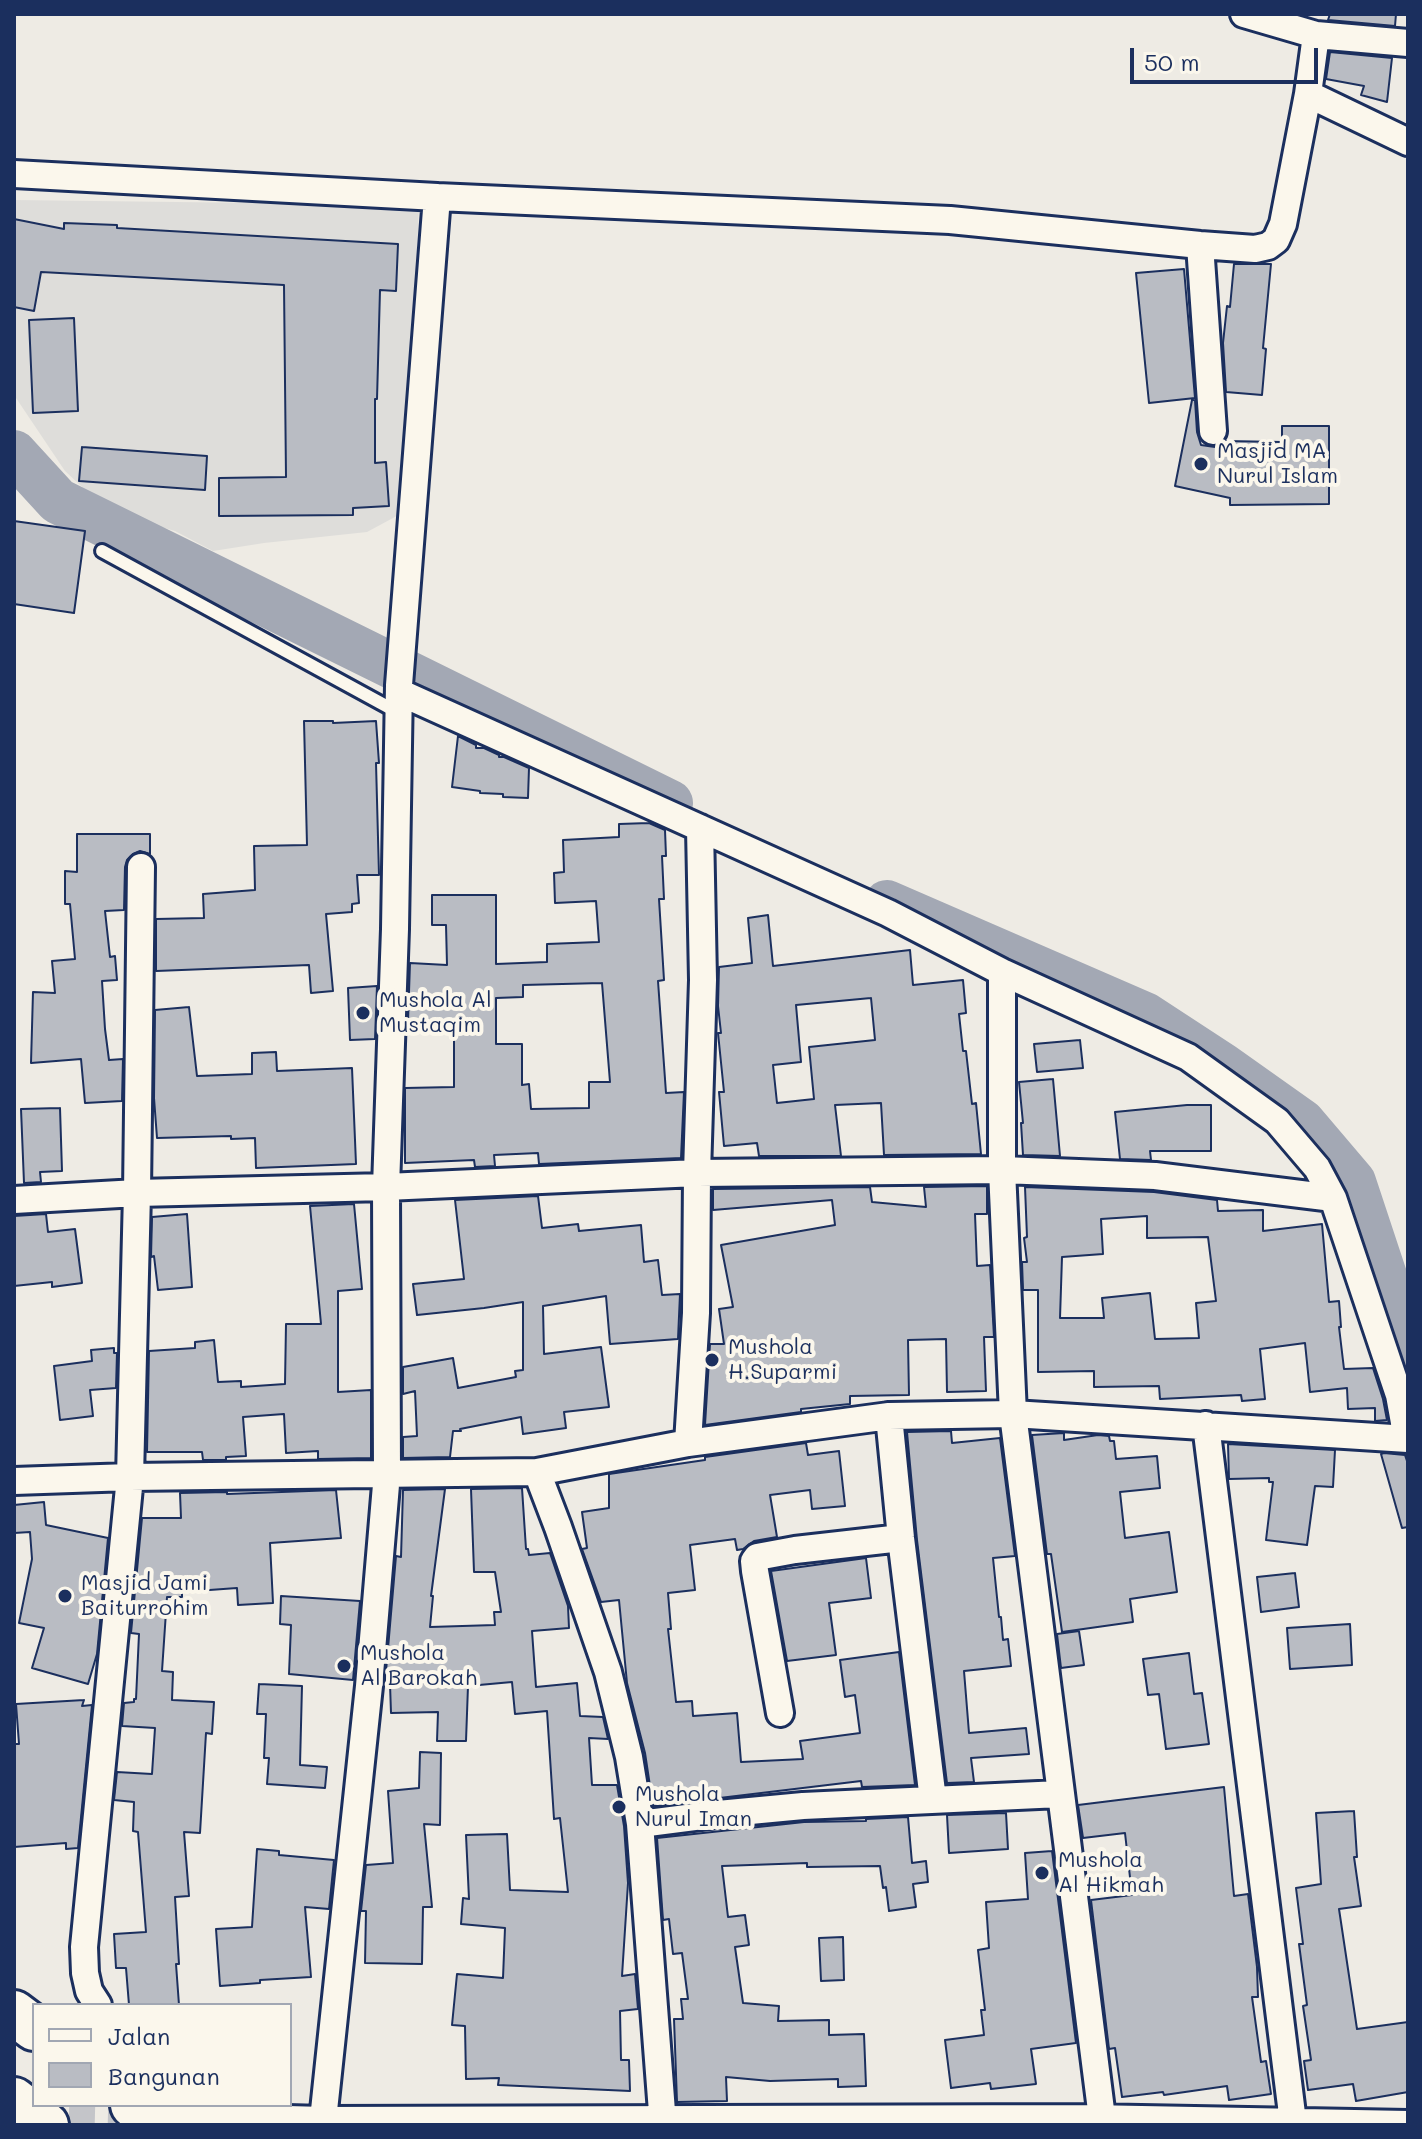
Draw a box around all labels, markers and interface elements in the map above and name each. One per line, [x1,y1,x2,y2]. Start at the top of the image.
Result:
scale bar [1134,32,1322,82]
text: 50 m [1144,46,1200,77]
place label: Masjid MA Nurul Islam [1217,438,1338,490]
marker: Masjid MA Nurul Islam [1192,455,1210,473]
place label: Mushola Al Mustaqim [379,987,492,1038]
marker: Mushola Al Mustaqim [354,1004,372,1022]
place label: Mushola H.Suparmi [728,1334,837,1386]
marker: Mushola H.Suparmi [703,1351,721,1369]
place label: Masjid Jami Baiturrohim [81,1570,209,1622]
marker: Masjid Jami Baiturrohim [56,1587,74,1605]
place label: Mushola Al Barokah [360,1640,477,1692]
marker: Mushola Al Barokah [335,1657,353,1675]
place label: Mushola Nurul Iman [635,1781,752,1832]
marker: Mushola Nurul Iman [610,1798,628,1816]
place label: Mushola Al Hikmah [1058,1847,1164,1898]
marker: Mushola Al Hikmah [1033,1864,1051,1882]
legend [32,2003,292,2107]
text: Jalan [108,2020,170,2051]
text: Bangunan [108,2060,220,2091]

